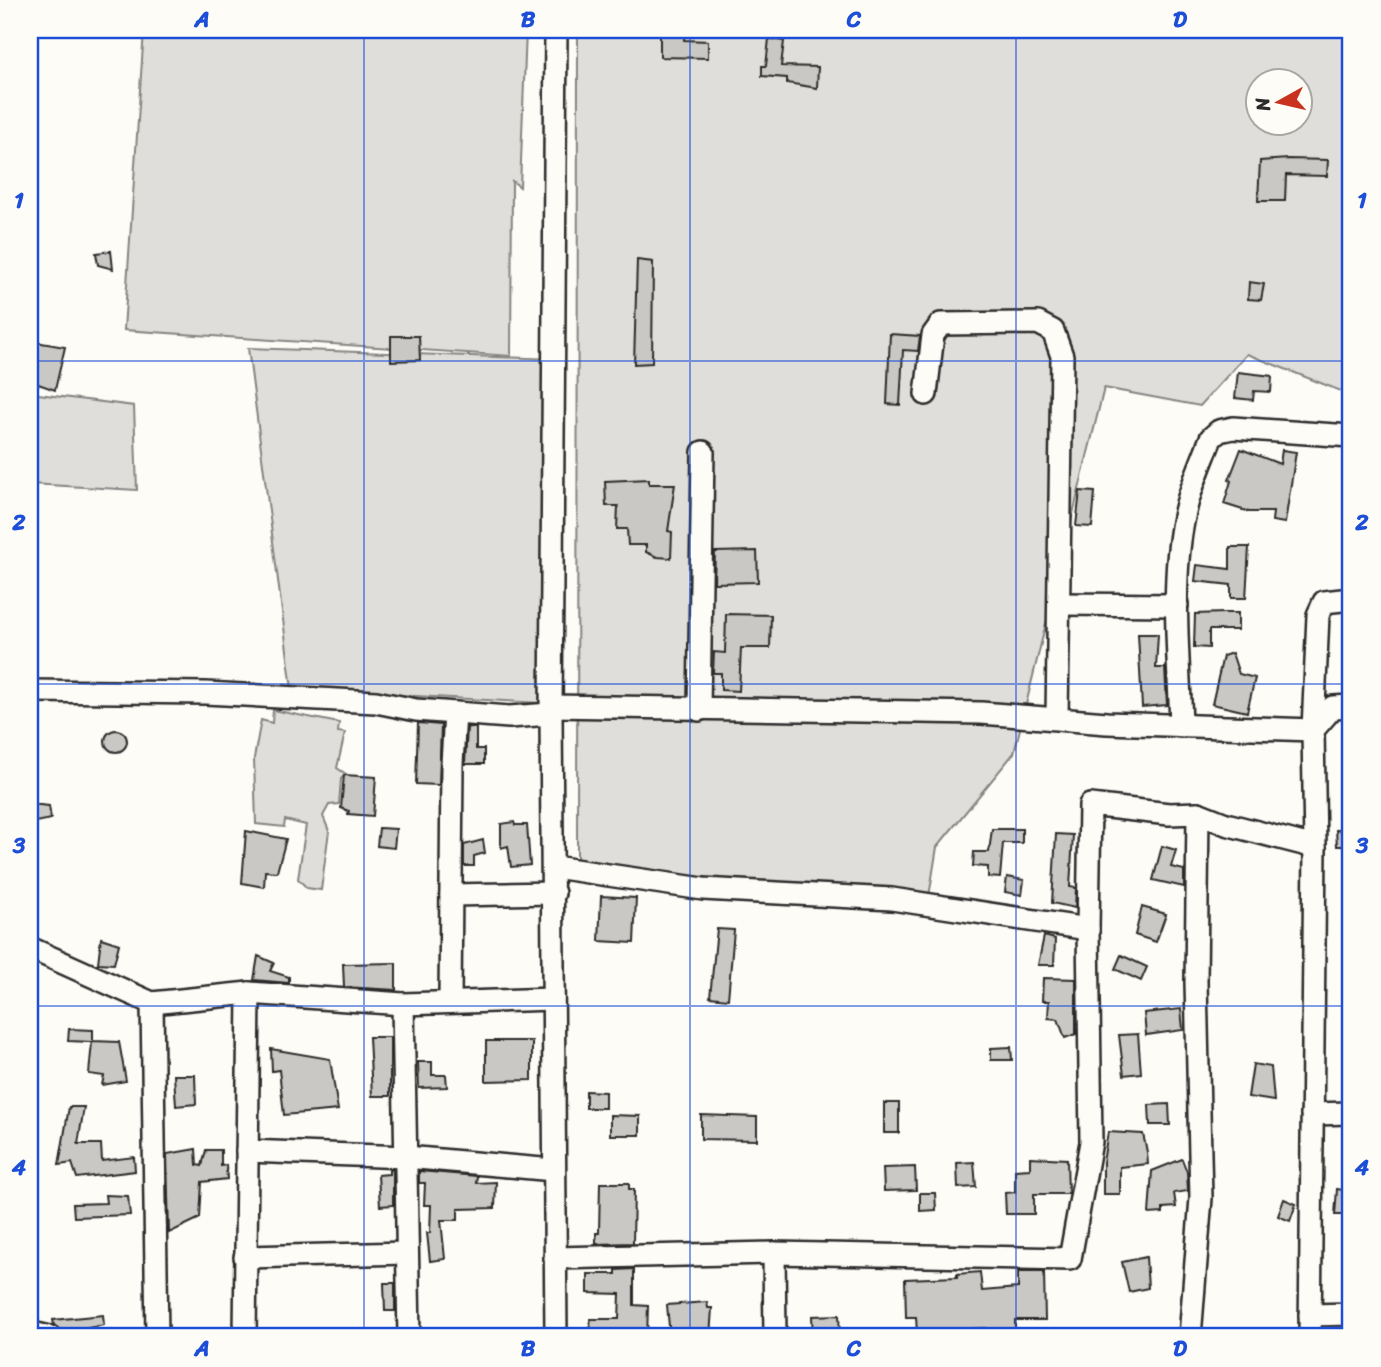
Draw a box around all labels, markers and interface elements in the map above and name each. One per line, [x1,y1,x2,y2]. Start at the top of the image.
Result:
text: A [193,0,210,40]
text: B [521,0,536,40]
text: C [846,0,862,40]
text: D [1173,0,1188,40]
north arrow [1244,66,1314,136]
text: N [1245,95,1280,114]
text: 1 [14,180,24,221]
text: 1 [1357,180,1367,221]
text: 2 [11,502,26,543]
text: 2 [1354,502,1369,543]
text: 3 [12,825,26,866]
text: 3 [1355,825,1369,866]
text: 4 [11,1147,27,1188]
text: 4 [1354,1147,1370,1188]
text: A [193,1328,210,1367]
text: B [521,1328,536,1367]
text: C [846,1328,862,1367]
text: D [1173,1328,1188,1367]

